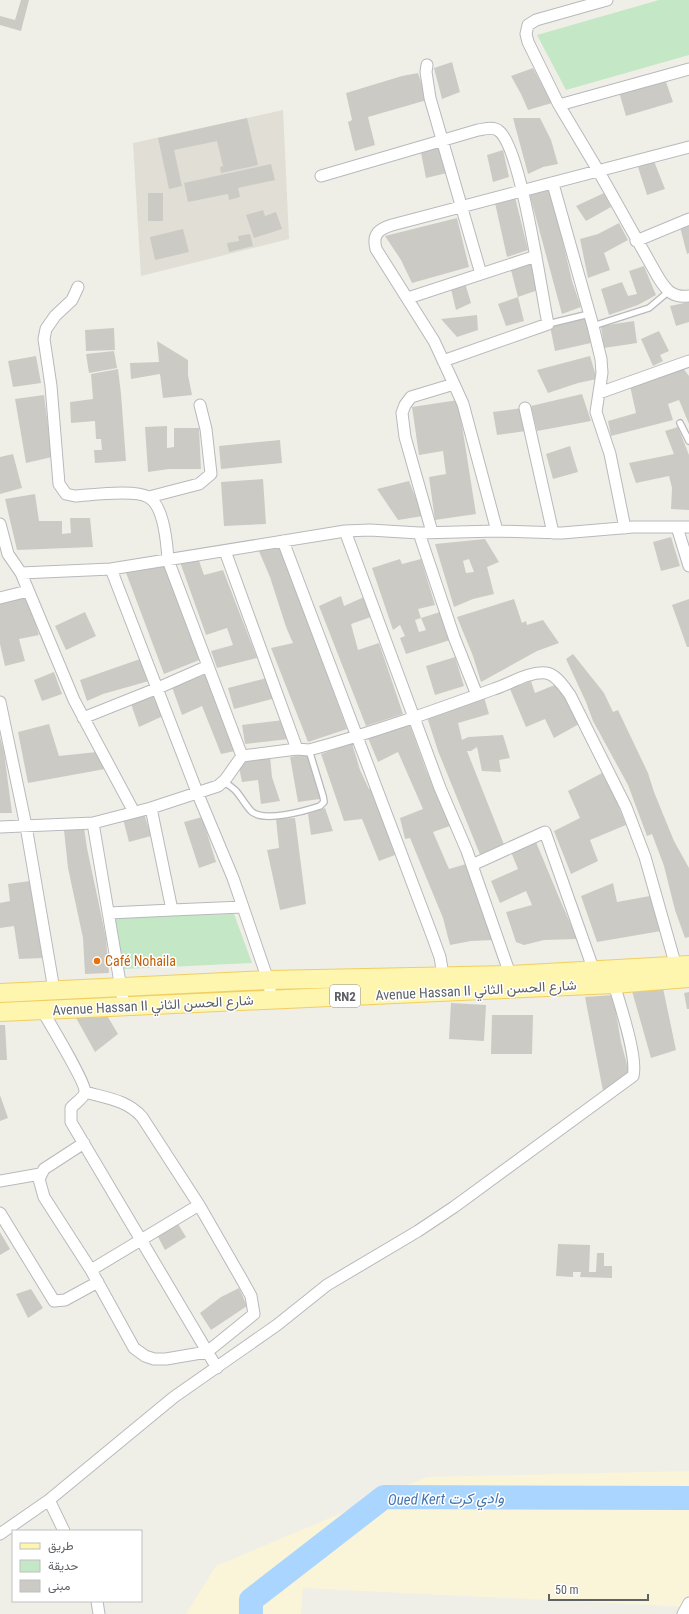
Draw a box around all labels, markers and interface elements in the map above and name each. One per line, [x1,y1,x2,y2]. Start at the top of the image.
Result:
place label: Café Nohaila [105,953,176,969]
marker: Café Nohaila [92,956,102,966]
street label: Avenue Hassan II شارع الحسن الثاني [375,977,577,1007]
road number: RN2 [330,985,360,1007]
street label: Avenue Hassan II شارع الحسن الثاني [52,992,254,1022]
water label: Oued Kert وادي كرت [388,1489,505,1512]
legend [12,1530,142,1602]
text: طريق [48,1539,74,1554]
text: حديقة [48,1559,78,1573]
scale bar [549,1576,648,1602]
text: مبنى [48,1579,70,1594]
text: 50 m [555,1583,579,1597]

